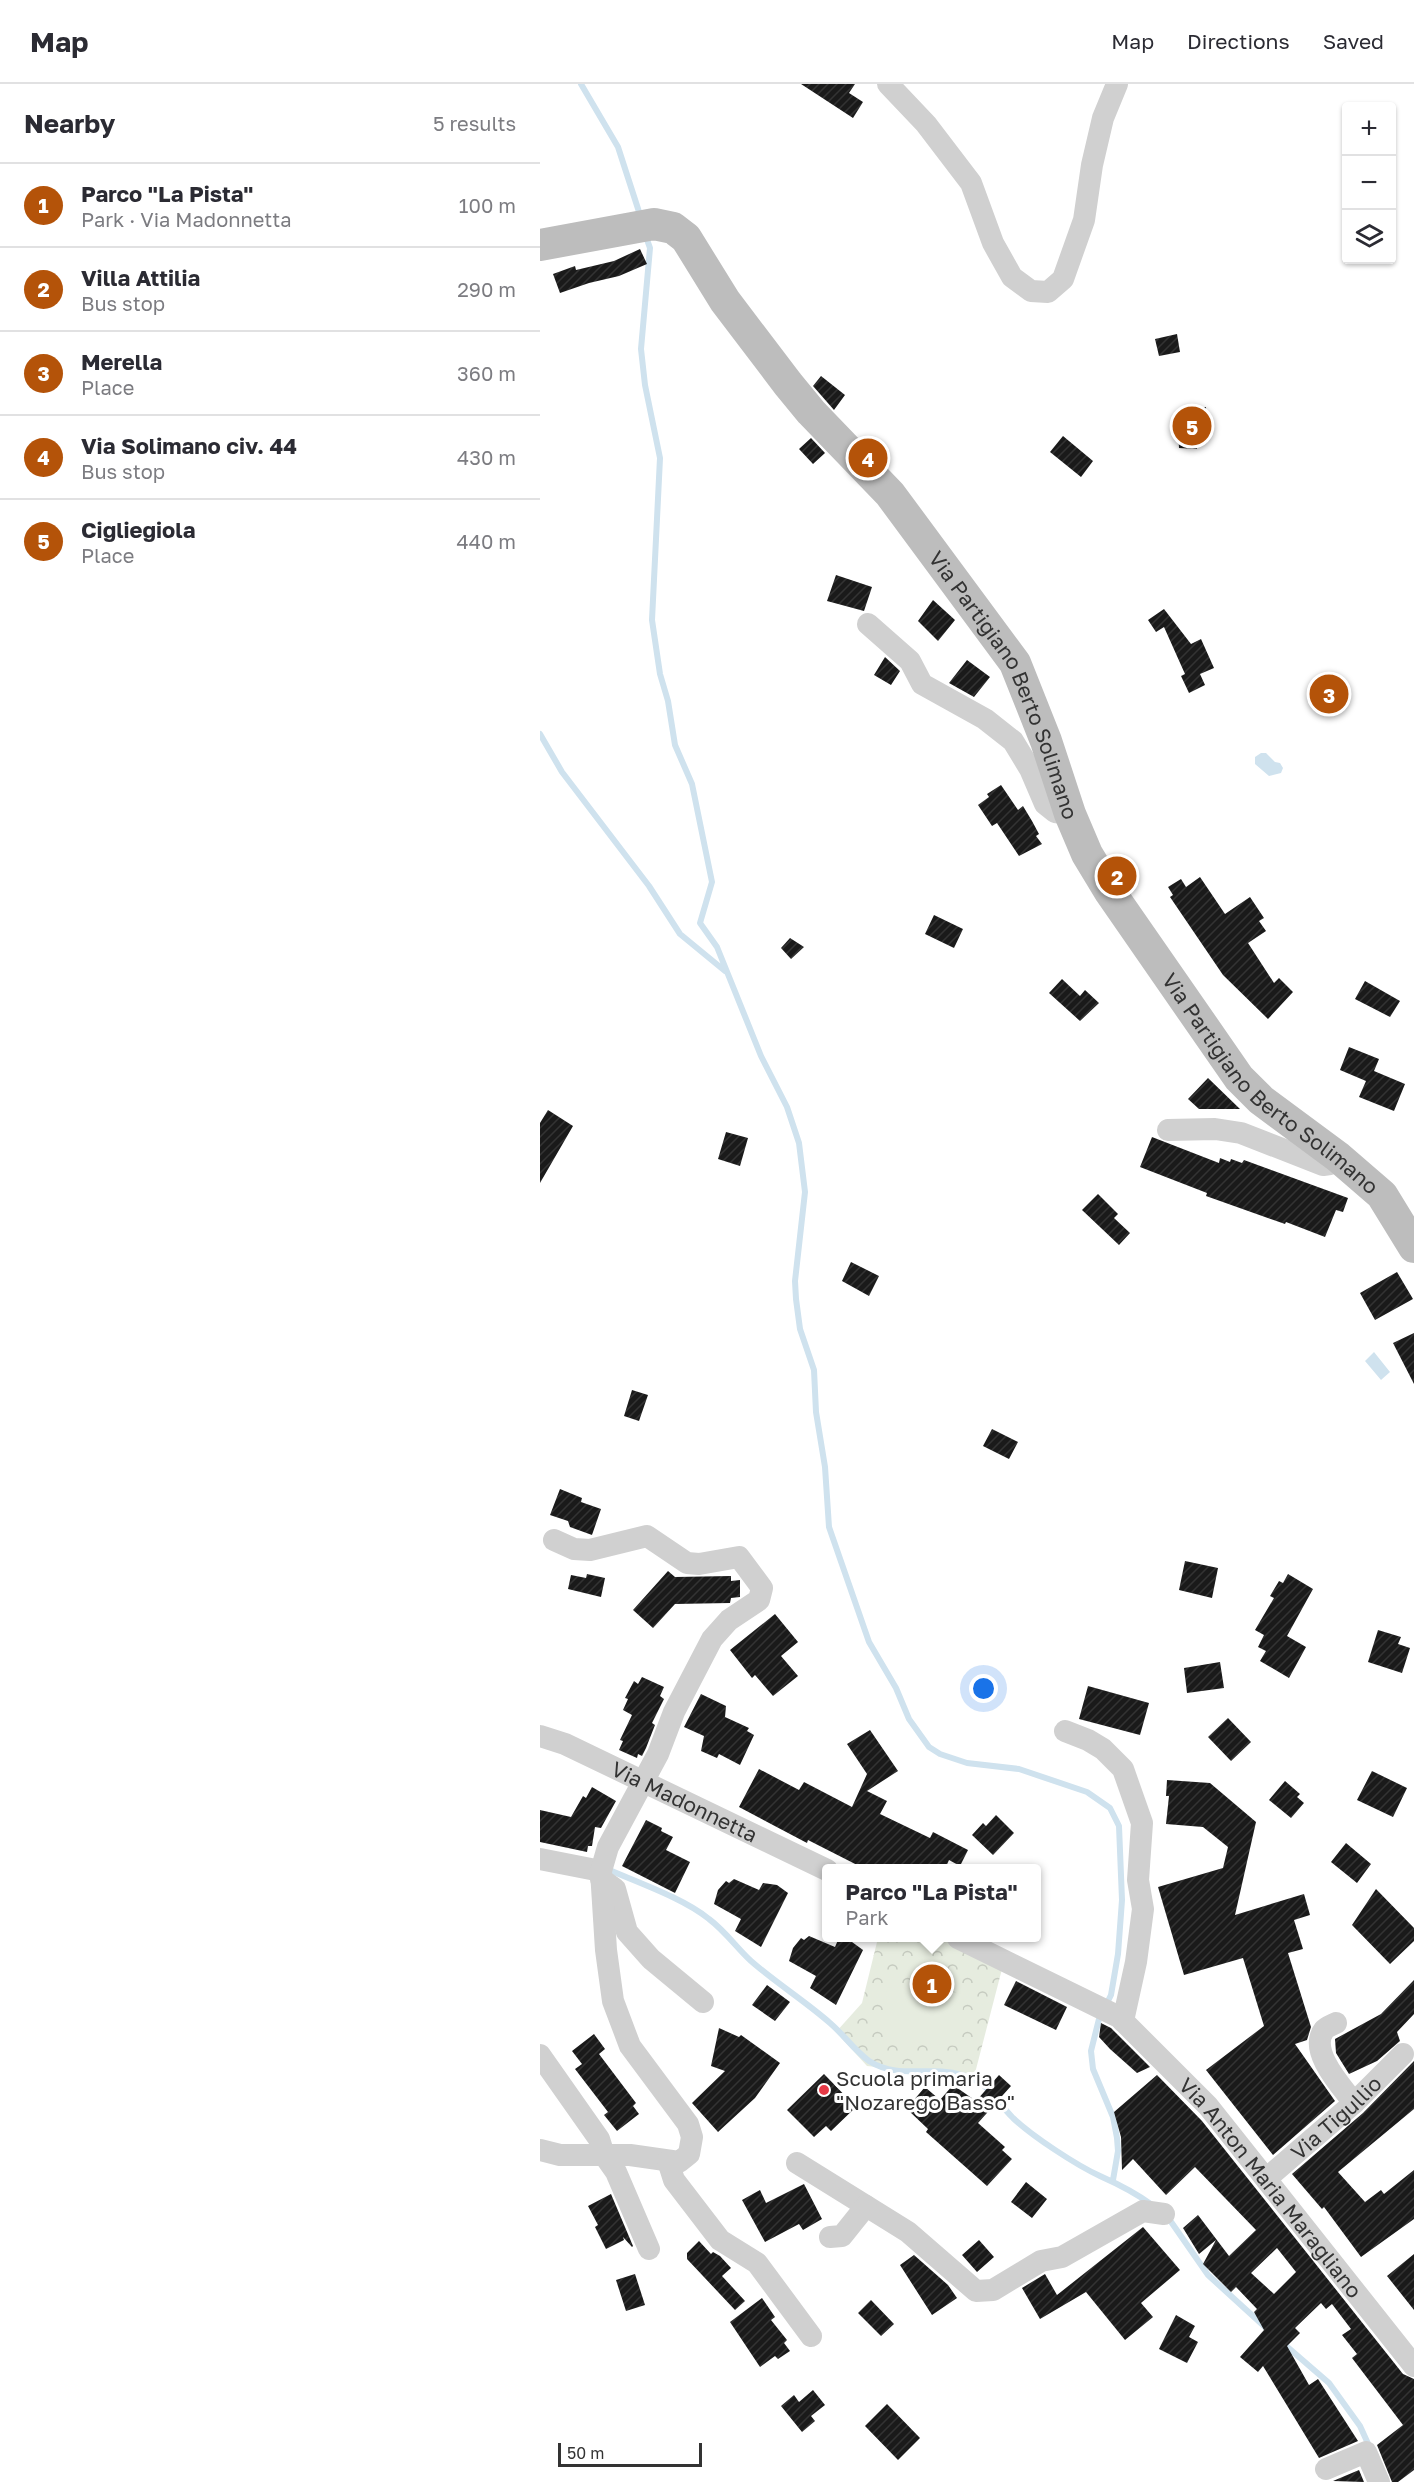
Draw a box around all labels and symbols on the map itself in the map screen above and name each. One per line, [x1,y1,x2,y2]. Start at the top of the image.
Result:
pin: 5 [1172,404,1212,448]
pin: 4 [848,436,888,481]
street label: Via Partigiano Berto Solimano [924,546,1084,823]
pin: 3 [1310,672,1348,716]
pin: 2 [1098,854,1136,898]
street label: Via Partigiano Berto Solimano [1157,968,1384,1199]
your location [969,1674,998,1703]
street label: Via Madonnetta [607,1755,762,1848]
pin: 1 [912,1962,952,2006]
place label: Scuola primaria "Nozarego Basso" [836,2065,1015,2115]
street label: Via Tigullio [1285,2070,1387,2165]
street label: Via Anton Maria Maragliano [1174,2072,1368,2303]
marker: Scuola primaria "Nozarego Basso" [817,2083,831,2097]
scale bar [558,2440,702,2468]

